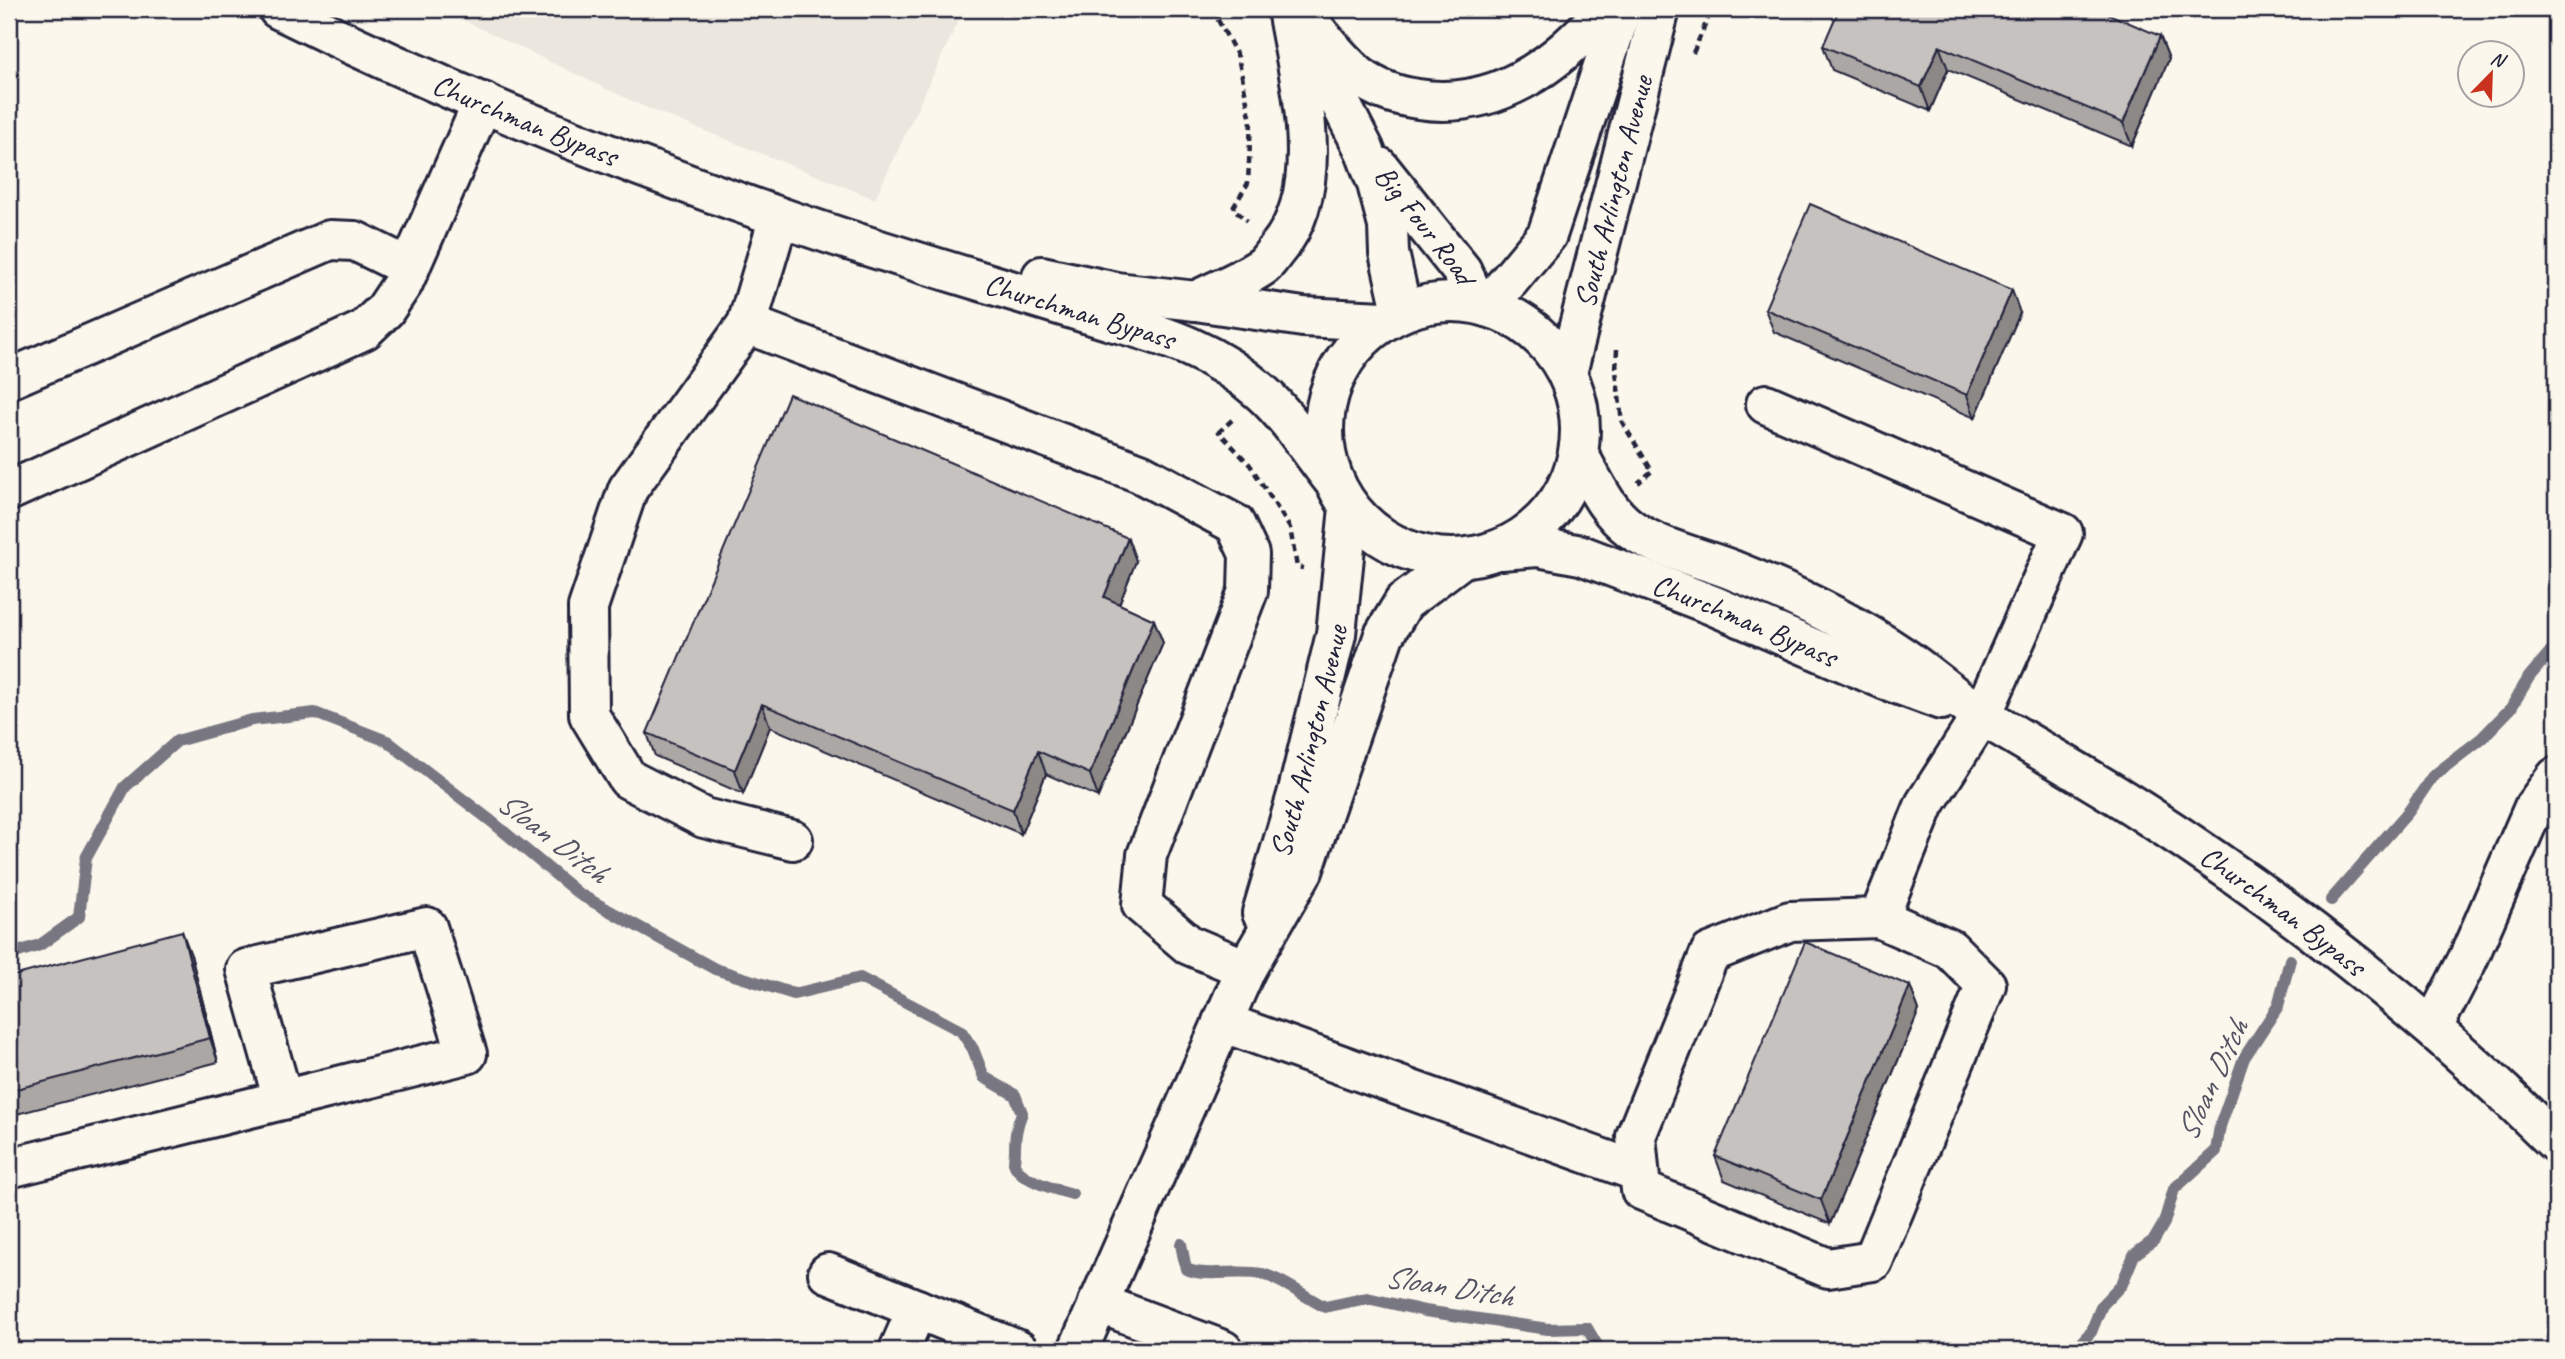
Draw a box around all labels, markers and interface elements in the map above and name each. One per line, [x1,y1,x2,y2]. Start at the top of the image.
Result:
north arrow [2456,38,2526,108]
text: N [2487,46,2510,74]
street label: Churchman Bypass [427,65,625,176]
street label: South Arlington Avenue [1565,70,1662,312]
street label: Big Four Road [1366,158,1486,293]
street label: Churchman Bypass [980,265,1183,359]
street label: Churchman Bypass [1647,565,1845,677]
street label: South Arlington Avenue [1261,622,1356,862]
water label: Sloan Ditch [489,782,619,894]
street label: Churchman Bypass [2193,837,2375,986]
water label: Sloan Ditch [2166,1011,2259,1147]
water label: Sloan Ditch [1382,1256,1518,1317]

